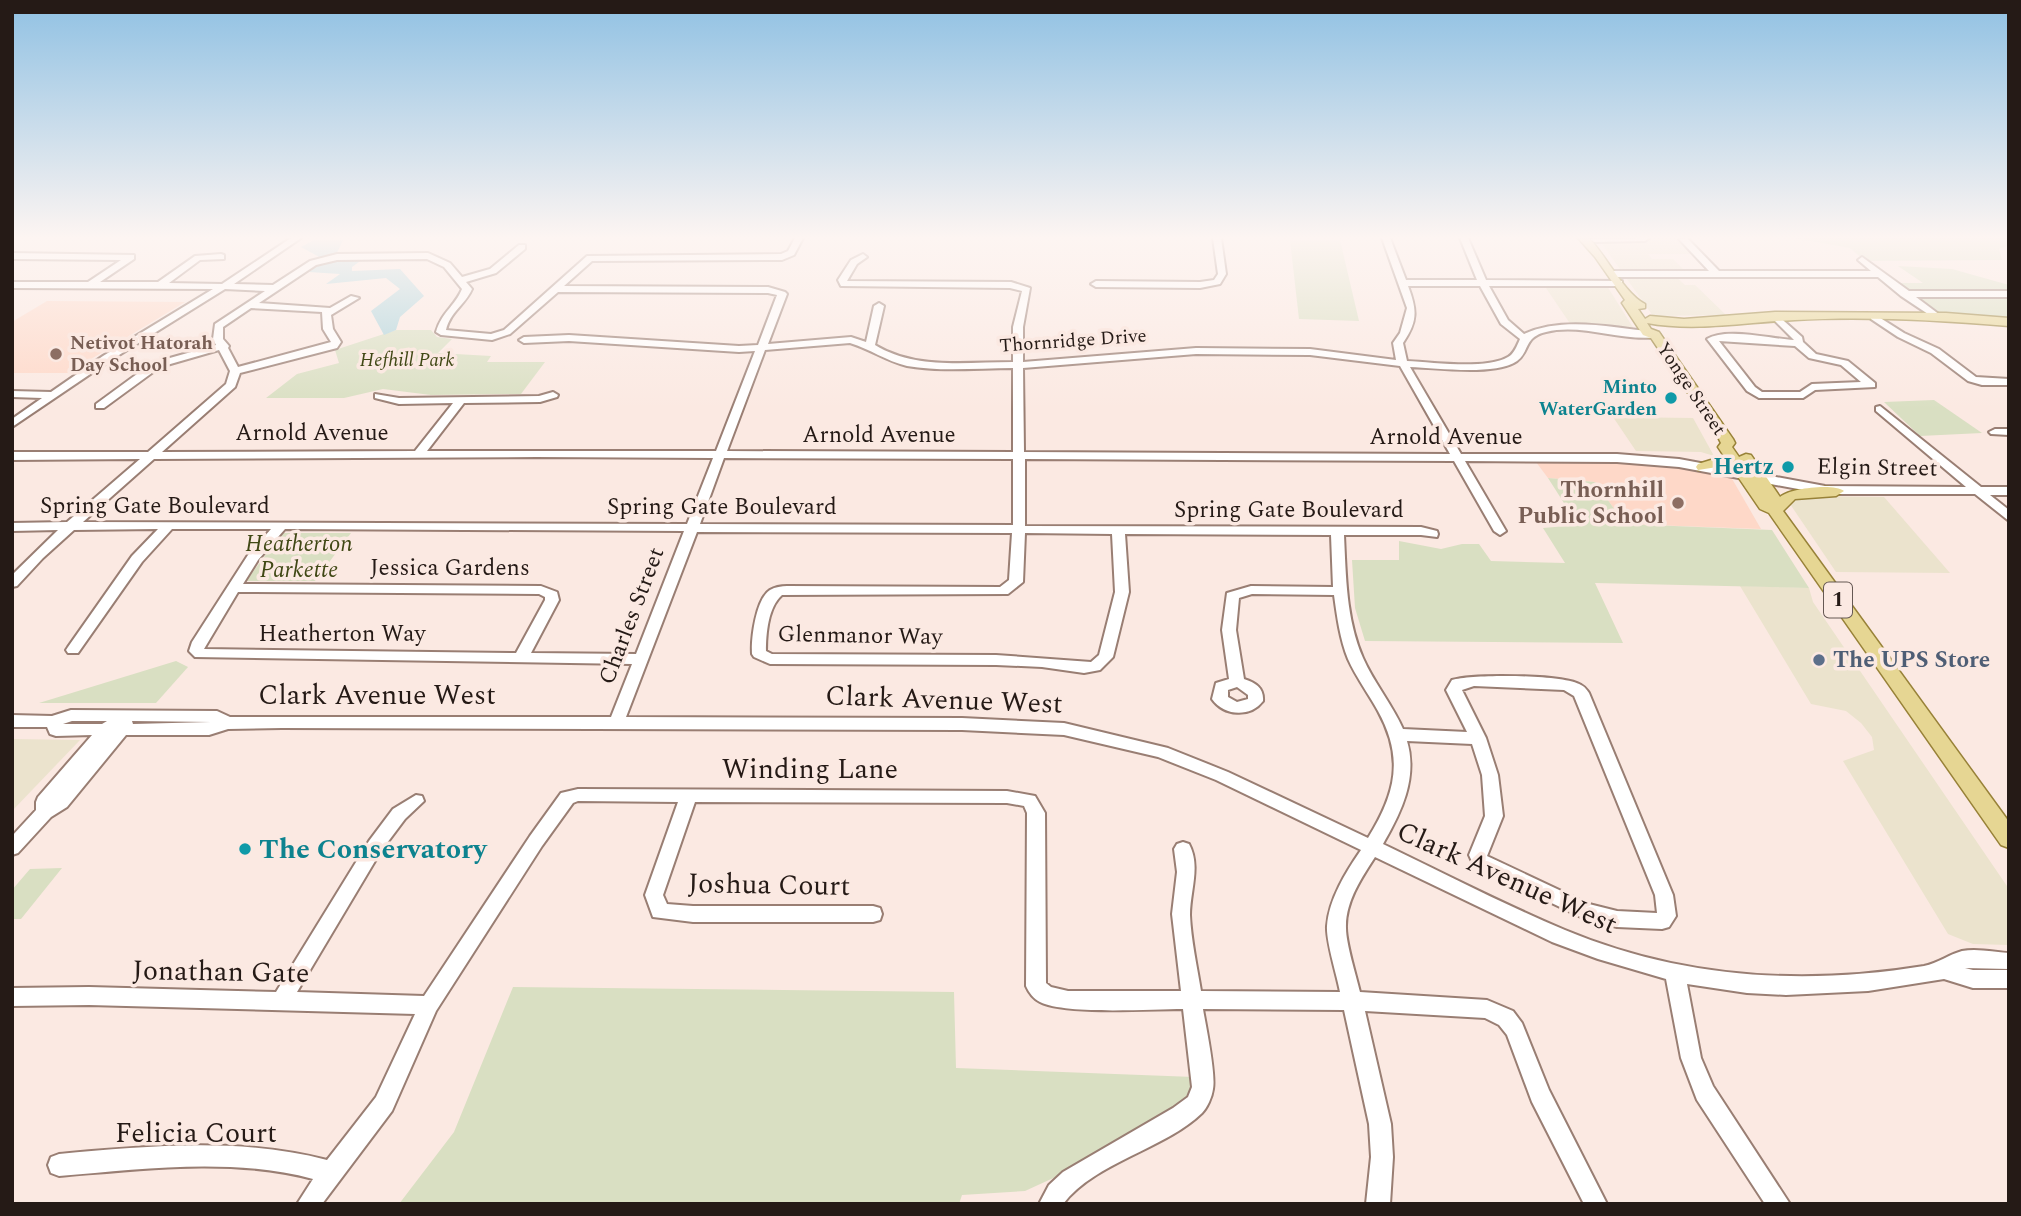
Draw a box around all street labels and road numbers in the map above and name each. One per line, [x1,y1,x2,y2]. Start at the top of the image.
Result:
street label: Thornridge Drive [998,321,1148,361]
street label: Yonge Street [1649,336,1733,442]
street label: Arnold Avenue [235,416,389,451]
street label: Arnold Avenue [802,418,956,453]
street label: Arnold Avenue [1369,420,1523,455]
street label: Elgin Street [1816,449,1938,487]
street label: Spring Gate Boulevard [40,489,270,524]
street label: Spring Gate Boulevard [607,490,837,525]
street label: Spring Gate Boulevard [1174,493,1404,528]
street label: Charles Street [590,542,674,690]
street label: Jessica Gardens [370,551,530,586]
road number: 1 [1824,582,1852,618]
street label: Heatherton Way [259,617,426,652]
street label: Glenmanor Way [777,617,944,655]
street label: Clark Avenue West [258,674,496,717]
street label: Clark Avenue West [825,674,1064,726]
street label: Winding Lane [722,748,898,791]
street label: Clark Avenue West [1390,810,1624,946]
street label: Joshua Court [687,862,851,908]
street label: Jonathan Gate [132,949,310,995]
street label: Felicia Court [115,1112,277,1155]

